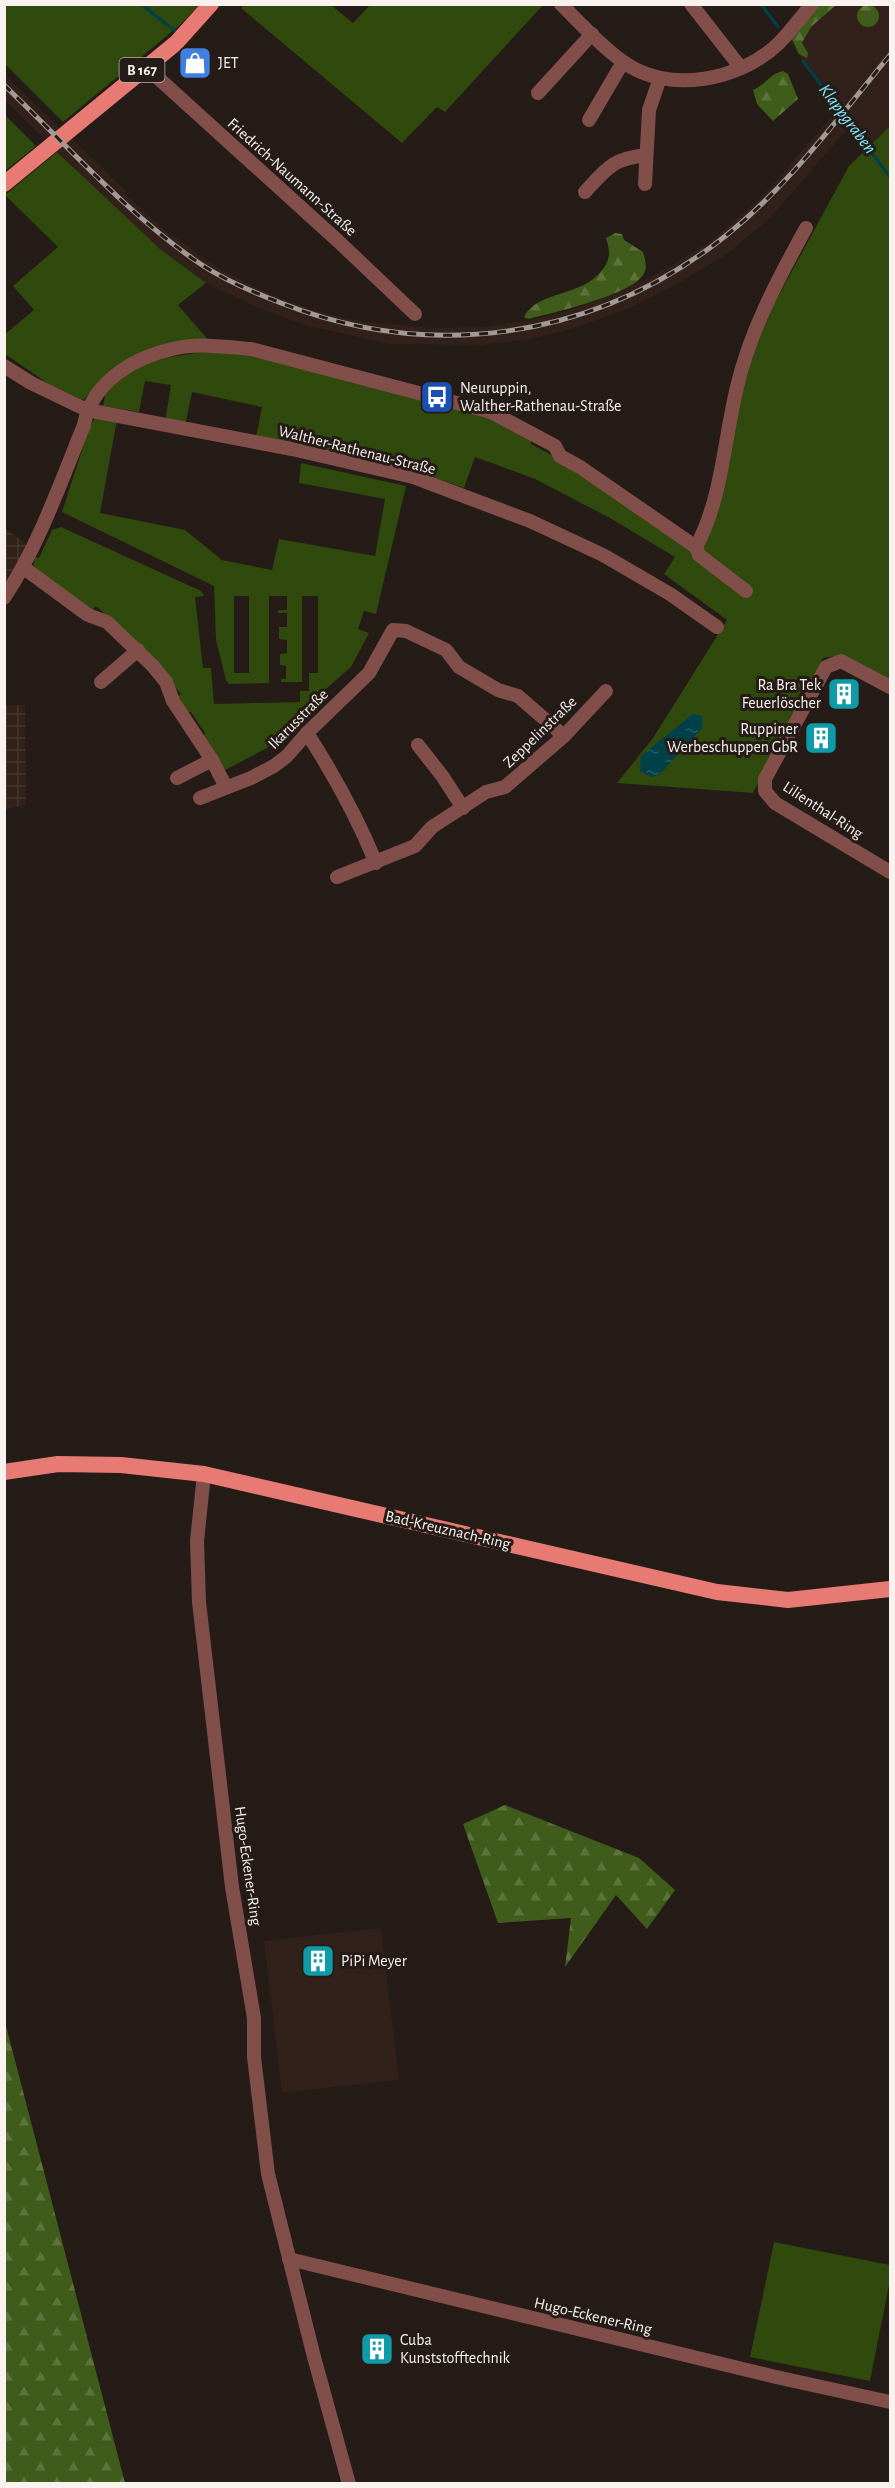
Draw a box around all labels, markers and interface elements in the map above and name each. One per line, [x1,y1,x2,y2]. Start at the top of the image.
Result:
shop icon: JET [177,45,213,81]
place label: JET [218,55,239,71]
road number: B 167 [120,58,164,82]
water label: Klappgraben [815,81,879,157]
street label: Friedrich-Naumann-Straße [224,115,360,239]
bus stop icon: Neuruppin, Walther-Rathenau-Straße [419,379,455,415]
place label: Neuruppin, Walther-Rathenau-Straße [460,380,621,414]
street label: Walther-Rathenau-Straße [277,423,437,477]
building icon: Ra Bra Tek Feuerlöscher [826,676,862,712]
place label: Ra Bra Tek Feuerlöscher [742,677,822,711]
street label: Ikarusstraße [265,686,331,752]
street label: Zeppelinstraße [500,693,580,771]
building icon: Ruppiner Werbeschuppen GbR [803,720,839,756]
place label: Ruppiner Werbeschuppen GbR [667,721,799,755]
street label: Lilienthal-Ring [780,778,866,842]
street label: Bad-Kreuznach-Ring [384,1508,512,1552]
street label: Hugo-Eckener-Ring [232,1805,264,1927]
building icon: PiPi Meyer [300,1943,336,1979]
place label: PiPi Meyer [341,1953,408,1970]
street label: Hugo-Eckener-Ring [533,2295,654,2337]
building icon: Cuba Kunststofftechnik [359,2331,395,2367]
place label: Cuba Kunststofftechnik [400,2332,511,2366]

